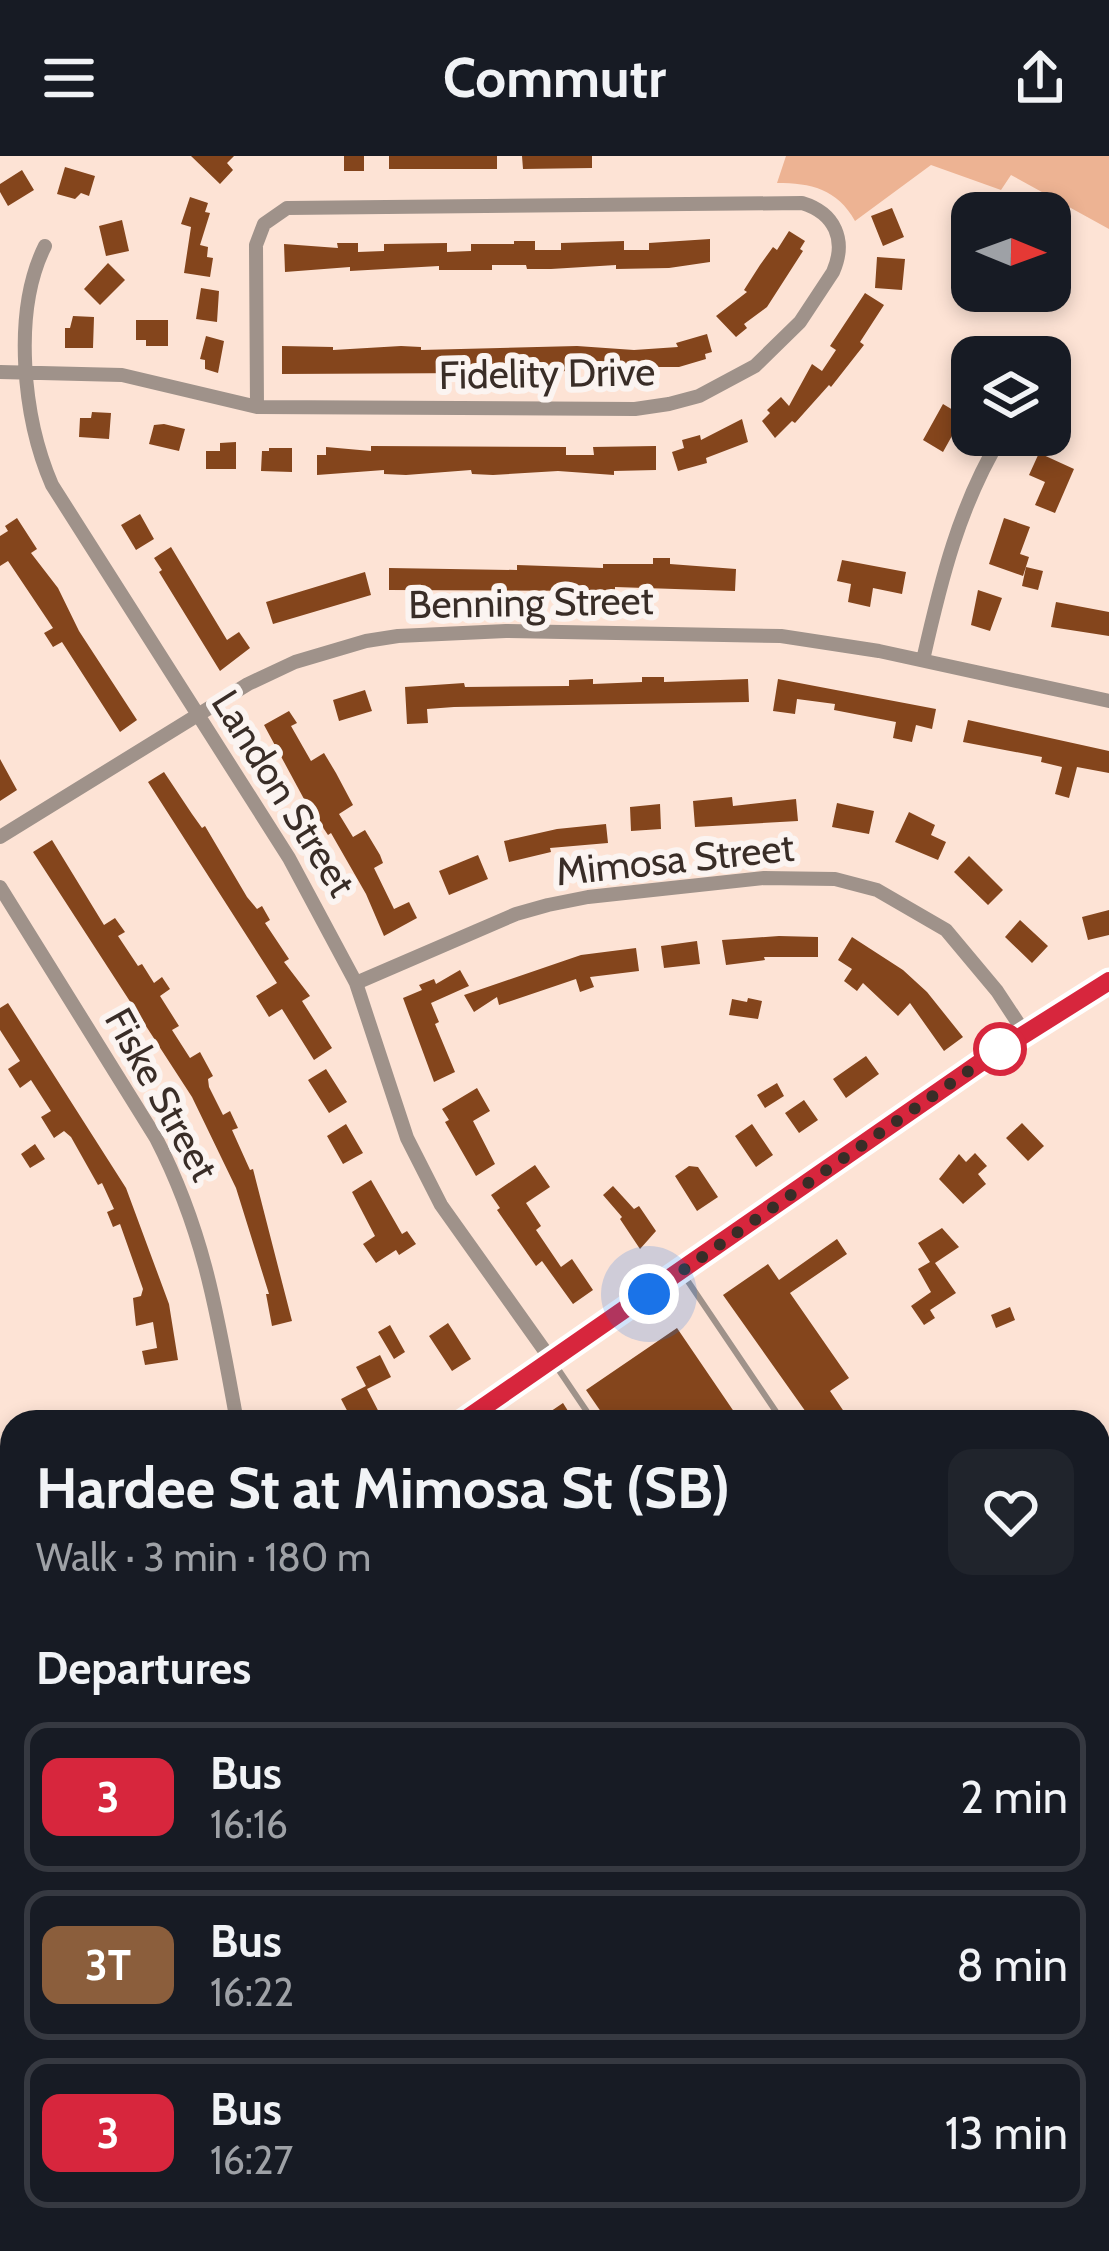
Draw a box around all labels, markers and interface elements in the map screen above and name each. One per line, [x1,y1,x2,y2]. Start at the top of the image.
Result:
icon: menu [36,45,102,111]
text: Commutr [443,45,666,111]
icon: share [1007,45,1073,111]
north arrow [951,192,1071,312]
map controls [951,192,1071,456]
button: layers [951,336,1071,456]
street label: Fidelity Drive [438,347,656,399]
street label: Benning Street [408,576,654,628]
street label: Landon Street [202,681,366,905]
street label: Mimosa Street [554,823,796,895]
street label: Fiske Street [95,999,229,1189]
unlabelled marker [975,1024,1025,1074]
your location [619,1264,679,1324]
button: heart [948,1449,1074,1575]
text: Hardee St at Mimosa St (SB) [36,1453,730,1522]
text: Walk · 3 min · 180 m [36,1533,371,1581]
text: Departures [36,1641,251,1695]
text: Bus [210,1746,282,1800]
text: 2 min [960,1770,1068,1824]
text: 3 [97,1771,119,1823]
text: 16:16 [210,1800,288,1848]
text: Bus [210,1914,282,1968]
text: 8 min [956,1938,1068,1992]
text: 3T [85,1939,131,1991]
text: 16:22 [210,1968,294,2016]
text: Bus [210,2082,282,2136]
text: 13 min [945,2106,1068,2160]
text: 3 [97,2107,119,2159]
text: 16:27 [210,2136,293,2184]

